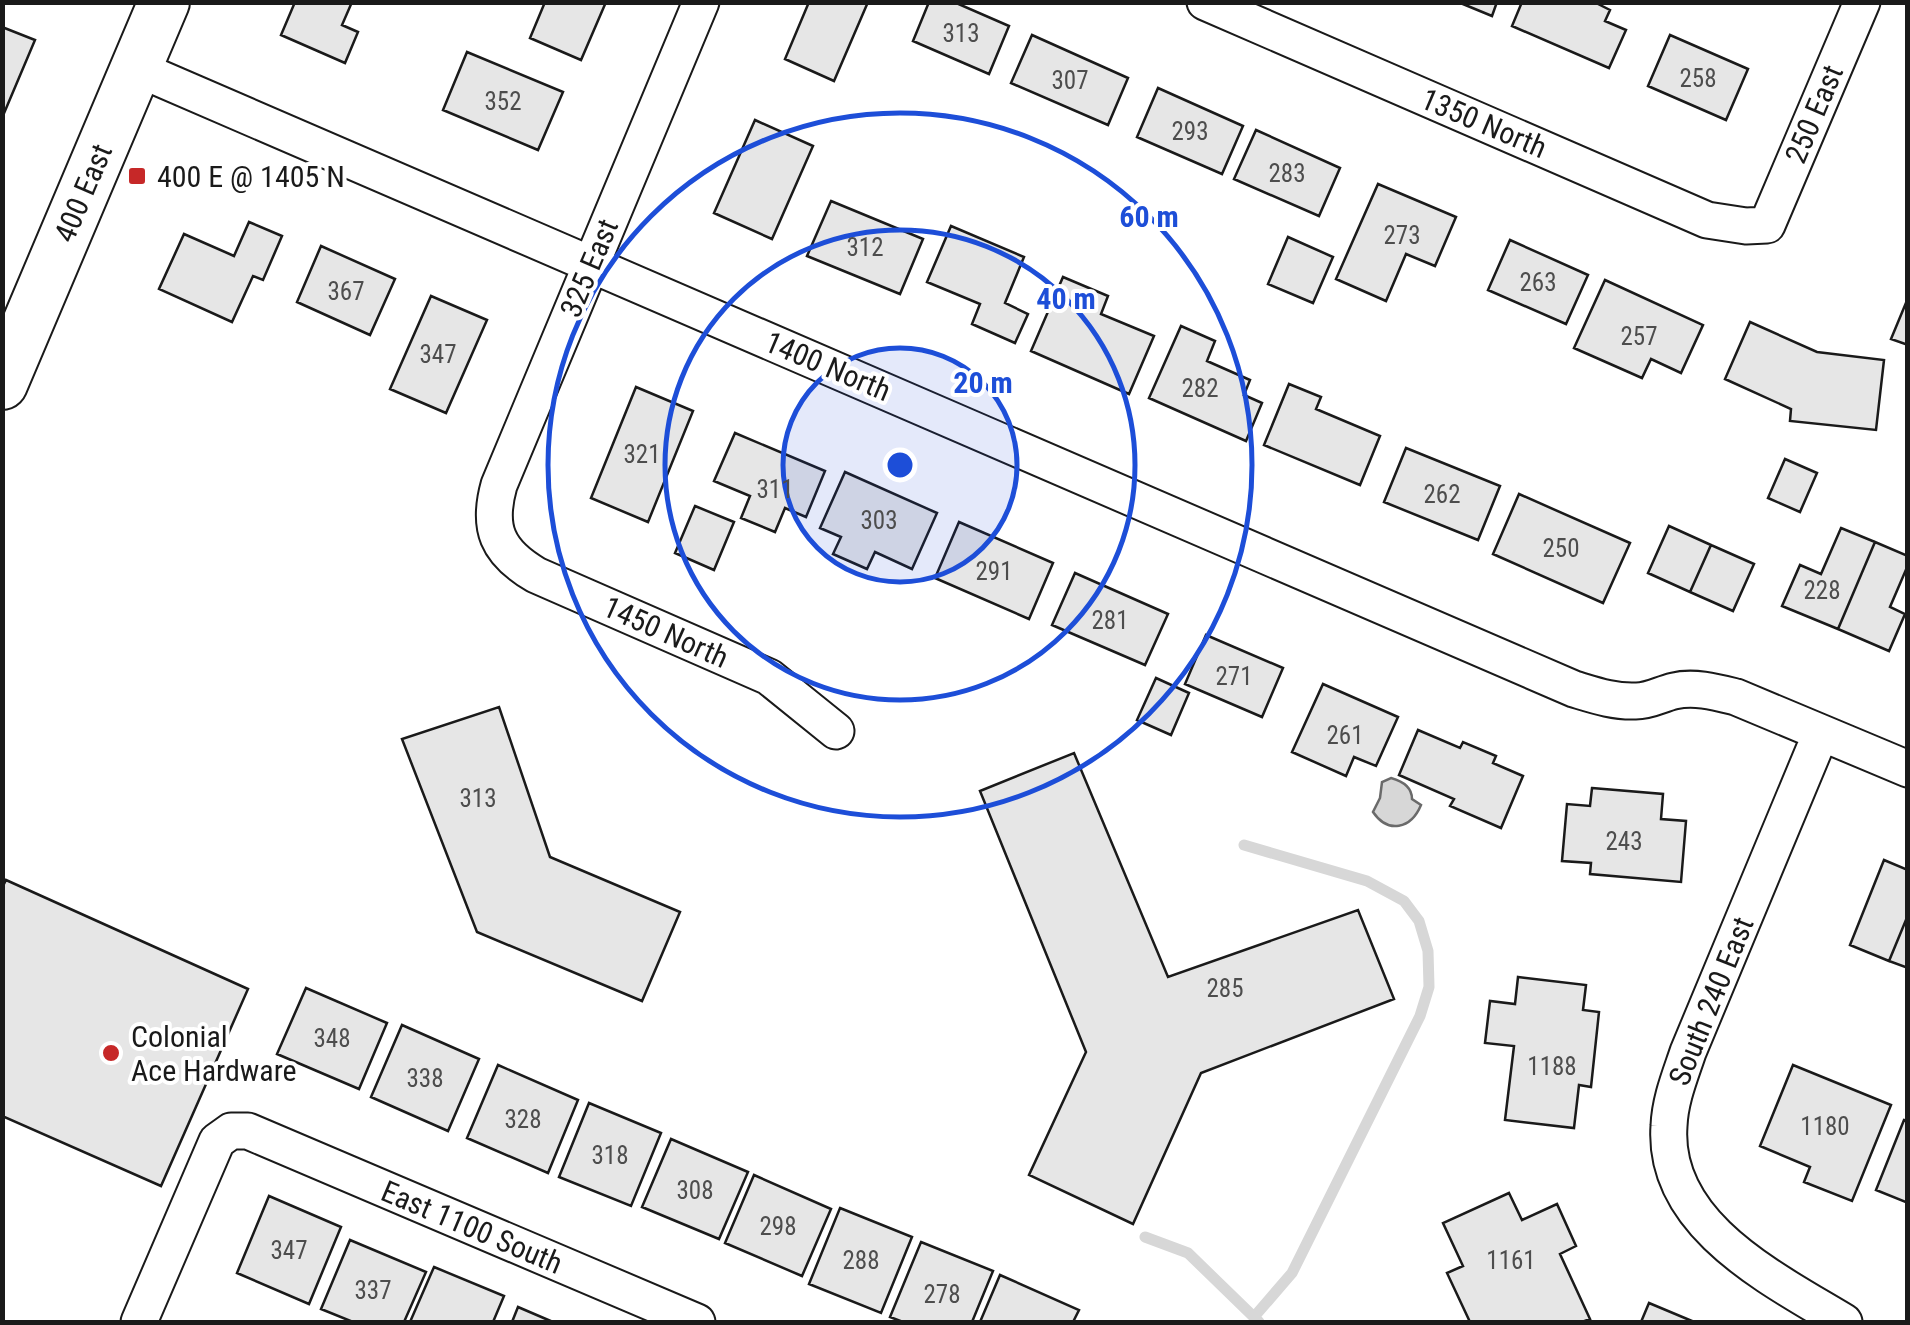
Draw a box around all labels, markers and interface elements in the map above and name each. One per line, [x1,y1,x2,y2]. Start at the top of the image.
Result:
house number: 313 [942,19,980,48]
street label: 250 East [1778,60,1850,168]
house number: 258 [1679,64,1717,93]
house number: 307 [1051,66,1089,95]
street label: 1350 North [1416,81,1552,165]
house number: 352 [484,87,522,116]
house number: 293 [1171,117,1209,146]
street label: 400 East [47,139,119,247]
place label: 400 E @ 1405 N [157,159,345,194]
house number: 283 [1268,159,1306,188]
marker: 400 E @ 1405 N [126,165,148,187]
text: 60 m [1119,199,1179,234]
street label: 325 East [553,214,625,322]
house number: 273 [1383,221,1421,250]
house number: 312 [846,233,884,262]
house number: 263 [1519,268,1557,297]
house number: 367 [327,277,365,306]
text: 40 m [1036,281,1096,316]
house number: 257 [1620,322,1658,351]
street label: 1400 North [760,324,896,408]
house number: 347 [419,340,457,369]
text: 20 m [953,365,1013,400]
house number: 282 [1181,374,1219,403]
house number: 321 [623,440,661,469]
centre of rings [882,447,918,483]
house number: 311 [756,475,794,504]
house number: 262 [1423,480,1461,509]
house number: 303 [860,506,898,535]
house number: 250 [1542,534,1580,563]
house number: 291 [975,557,1013,586]
house number: 228 [1803,576,1841,605]
street label: 1450 North [598,589,734,675]
house number: 281 [1091,606,1129,635]
house number: 271 [1215,662,1253,691]
house number: 261 [1326,721,1364,750]
house number: 313 [459,784,497,813]
house number: 243 [1605,827,1643,856]
street label: South 240 East [1661,912,1761,1090]
house number: 285 [1206,974,1244,1003]
place label: Colonial Ace Hardware [131,1019,297,1088]
house number: 348 [313,1024,351,1053]
marker: Colonial Ace Hardware [100,1042,122,1064]
house number: 1188 [1527,1052,1577,1081]
house number: 338 [406,1064,444,1093]
house number: 328 [504,1105,542,1134]
house number: 1180 [1800,1112,1850,1141]
house number: 318 [591,1141,629,1170]
street label: East 1100 South [376,1173,568,1281]
house number: 308 [676,1176,714,1205]
house number: 298 [759,1212,797,1241]
house number: 347 [270,1236,308,1265]
house number: 288 [842,1246,880,1275]
house number: 1161 [1486,1246,1536,1275]
house number: 337 [354,1276,392,1305]
house number: 278 [923,1280,961,1309]

